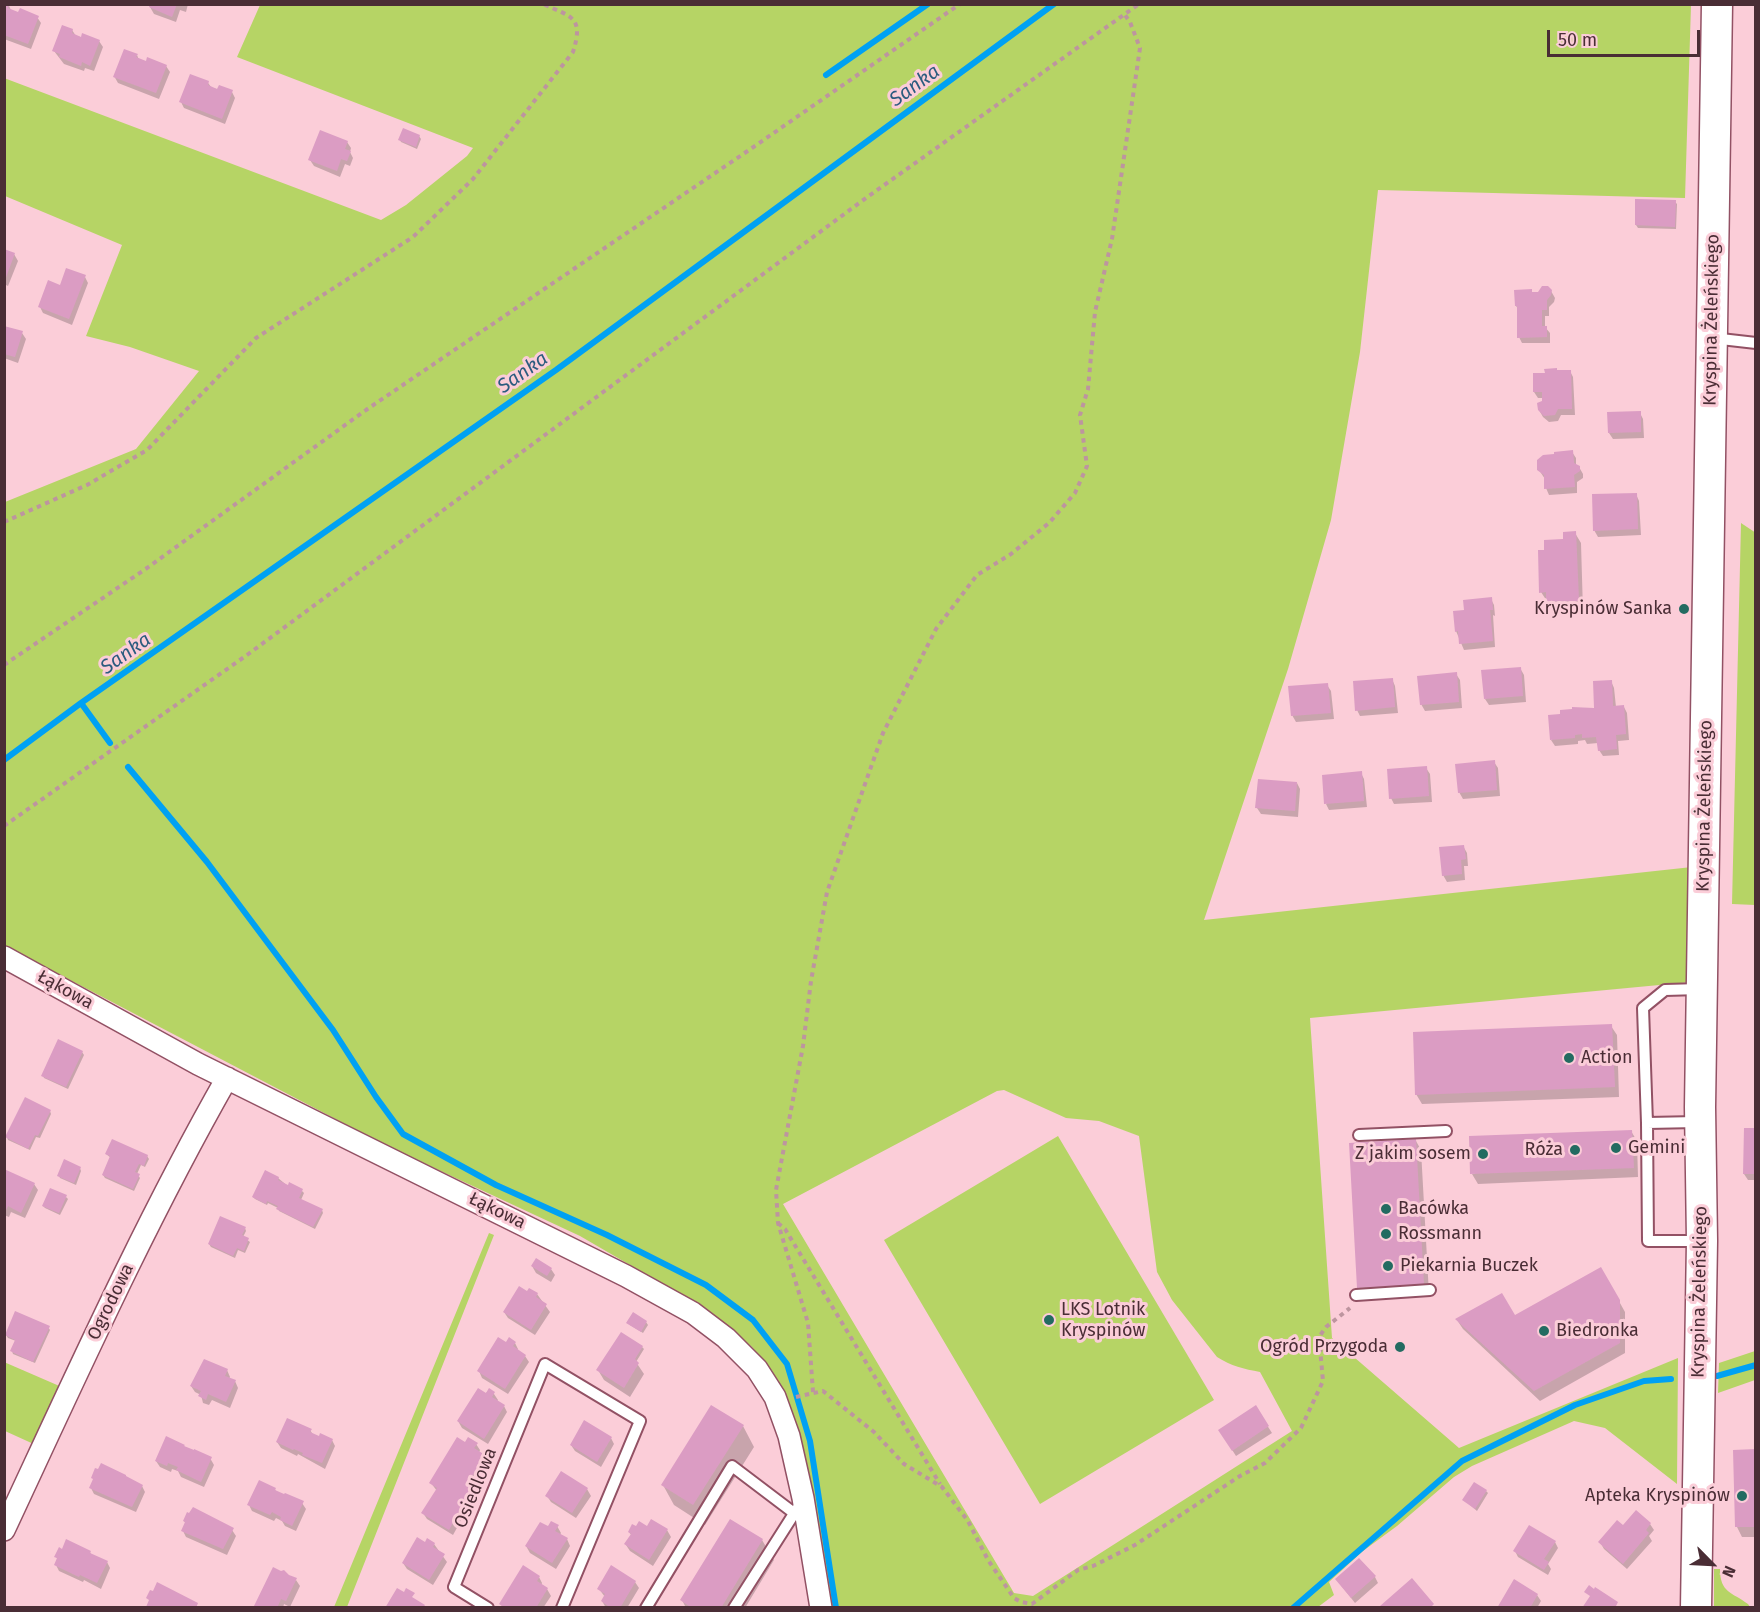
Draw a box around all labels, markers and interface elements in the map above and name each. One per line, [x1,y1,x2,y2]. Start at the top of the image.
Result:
scale bar [1550,18,1703,56]
text: 50 m [1558,29,1597,51]
water label: Sanka [885,60,945,112]
street label: Kryspina Żeleńskiego [1700,234,1724,406]
water label: Sanka [493,347,553,399]
place label: Kryspinów Sanka [1534,598,1672,620]
marker: Kryspinów Sanka [1677,602,1691,616]
water label: Sanka [96,628,156,680]
street label: Kryspina Żeleńskiego [1693,720,1717,892]
street label: Łąkowa [33,966,97,1014]
place label: Action [1581,1047,1633,1069]
marker: Action [1562,1051,1576,1065]
place label: Gemini [1628,1137,1685,1159]
place label: Róża [1525,1139,1563,1161]
marker: Gemini [1609,1141,1623,1155]
place label: Z jakim sosem [1355,1143,1471,1165]
marker: Róża [1568,1143,1582,1157]
marker: Z jakim sosem [1476,1147,1490,1161]
street label: Łąkowa [465,1188,529,1234]
place label: Bacówka [1398,1198,1469,1220]
marker: Bacówka [1379,1202,1393,1216]
street label: Kryspina Żeleńskiego [1688,1206,1712,1378]
place label: Rossmann [1398,1223,1482,1245]
marker: Rossmann [1379,1227,1393,1241]
place label: Piekarnia Buczek [1400,1255,1538,1277]
marker: Piekarnia Buczek [1381,1259,1395,1273]
street label: Ogrodowa [83,1260,139,1344]
place label: LKS Lotnik Kryspinów [1061,1299,1145,1342]
marker: LKS Lotnik Kryspinów [1042,1313,1056,1327]
place label: Biedronka [1556,1320,1639,1342]
marker: Biedronka [1537,1324,1551,1338]
place label: Ogród Przygoda [1260,1336,1388,1358]
marker: Ogród Przygoda [1393,1340,1407,1354]
street label: Osiedlowa [450,1445,502,1531]
place label: Apteka Kryspinów [1585,1485,1730,1507]
marker: Apteka Kryspinów [1735,1489,1749,1503]
north arrow [1682,1534,1742,1594]
text: N [1718,1563,1740,1580]

